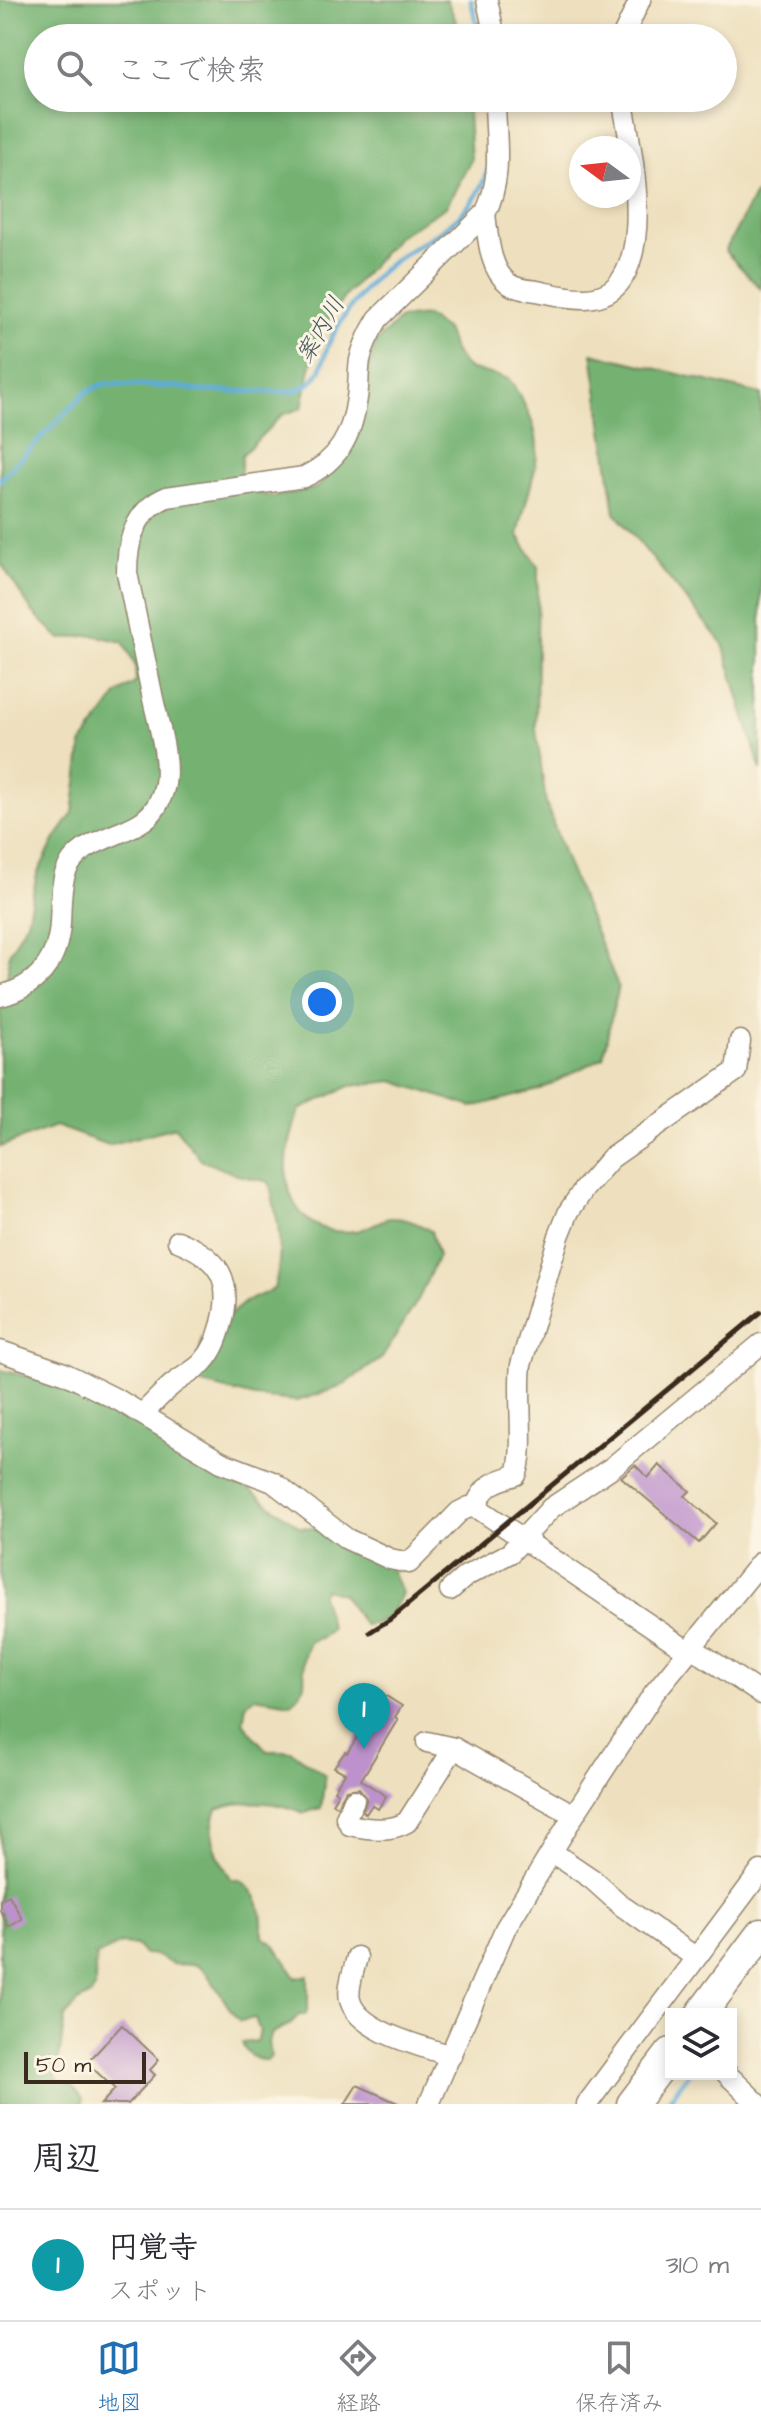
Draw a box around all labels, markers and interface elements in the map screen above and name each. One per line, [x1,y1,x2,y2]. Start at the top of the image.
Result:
search box [24,24,737,112]
icon: search [52,46,96,90]
text: ここで検索 [116,50,266,92]
north arrow [569,136,641,208]
water label: 案内川 [288,290,354,370]
your location [302,982,342,1022]
pin: 1 [338,1683,390,1749]
map controls [665,2008,737,2080]
button: layers [665,2008,737,2080]
scale bar [24,2048,146,2084]
text: 50 m [36,2050,91,2081]
text: 周辺 [32,2135,100,2183]
text: 円覚寺 [108,2227,198,2269]
text: 1 [56,2247,60,2283]
text: 310 m [665,2247,729,2283]
text: スポット [108,2273,212,2309]
tab: 地図 [97,2336,142,2419]
tab: 経路 [336,2336,381,2419]
tab: 保存済み [575,2336,664,2419]

